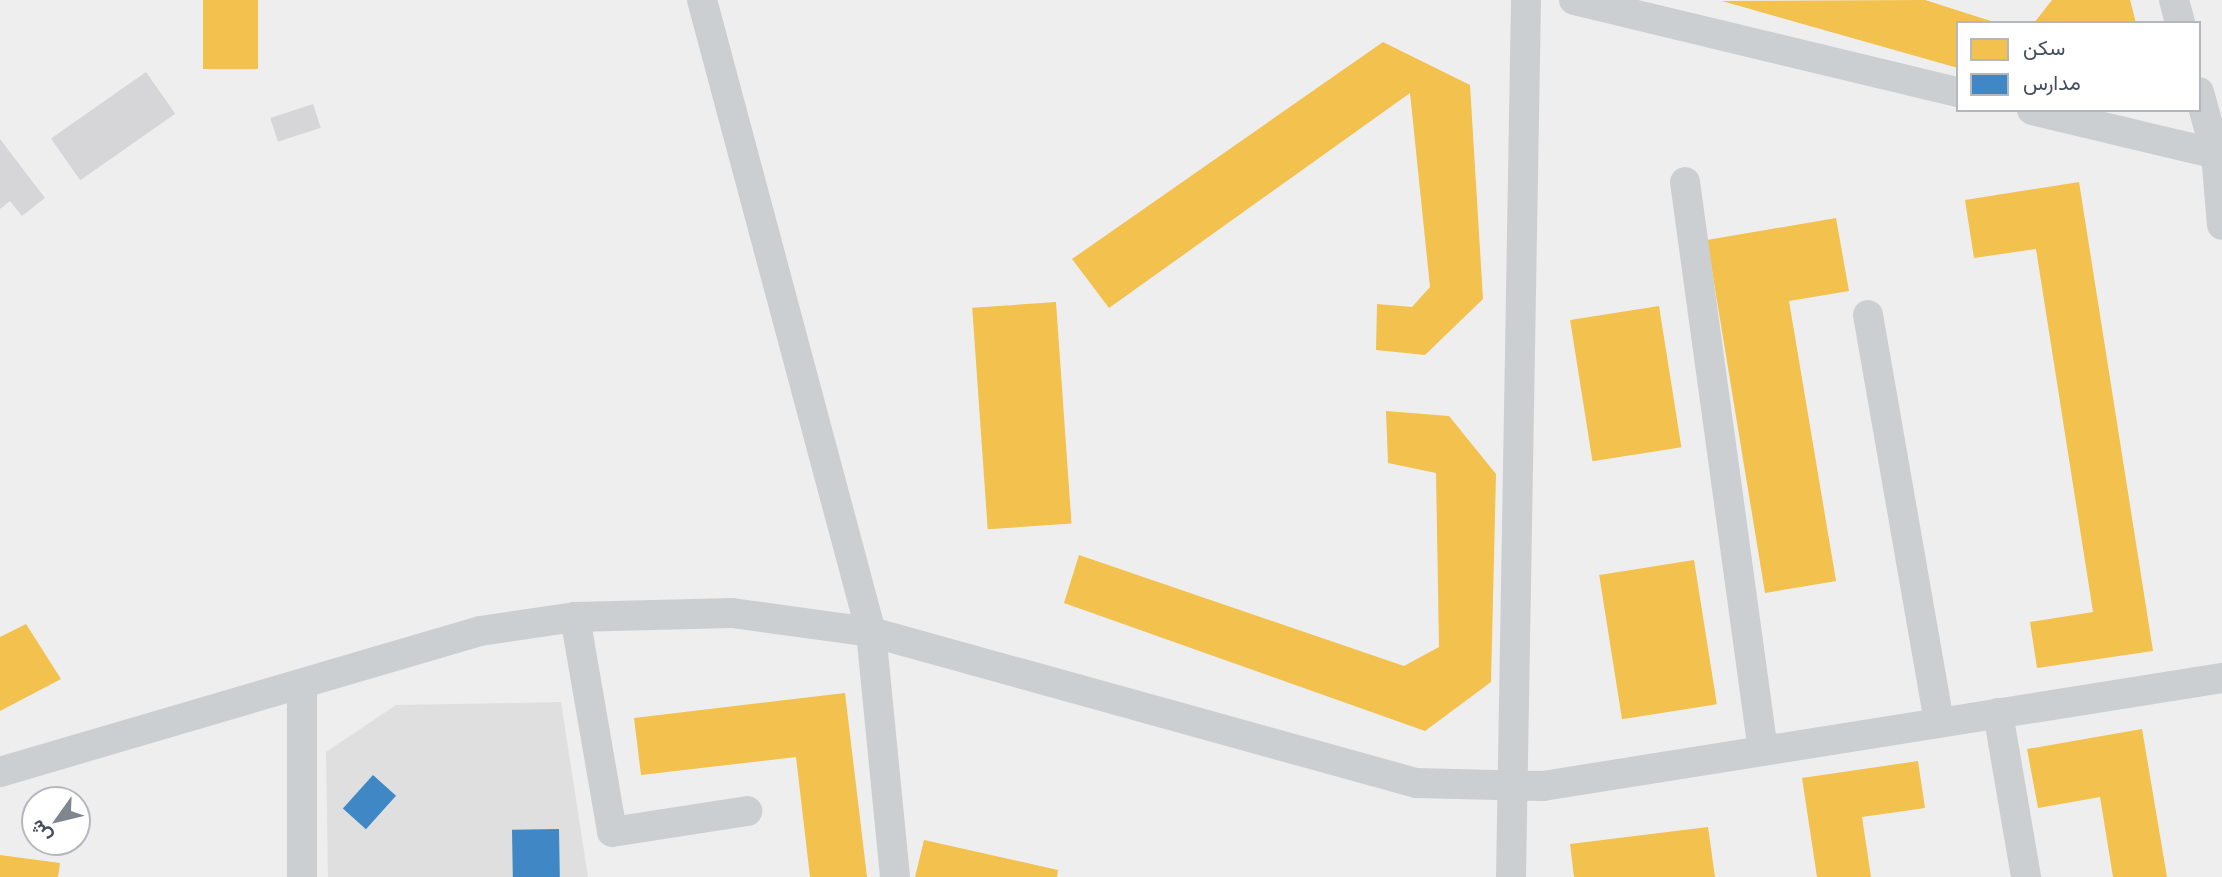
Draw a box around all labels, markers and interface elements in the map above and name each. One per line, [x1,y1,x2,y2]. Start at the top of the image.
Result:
legend [1956,21,2201,112]
text: سكن [2023,33,2065,61]
text: مدارس [2023,68,2081,96]
north arrow [21,786,91,856]
text: ش [23,815,57,848]

